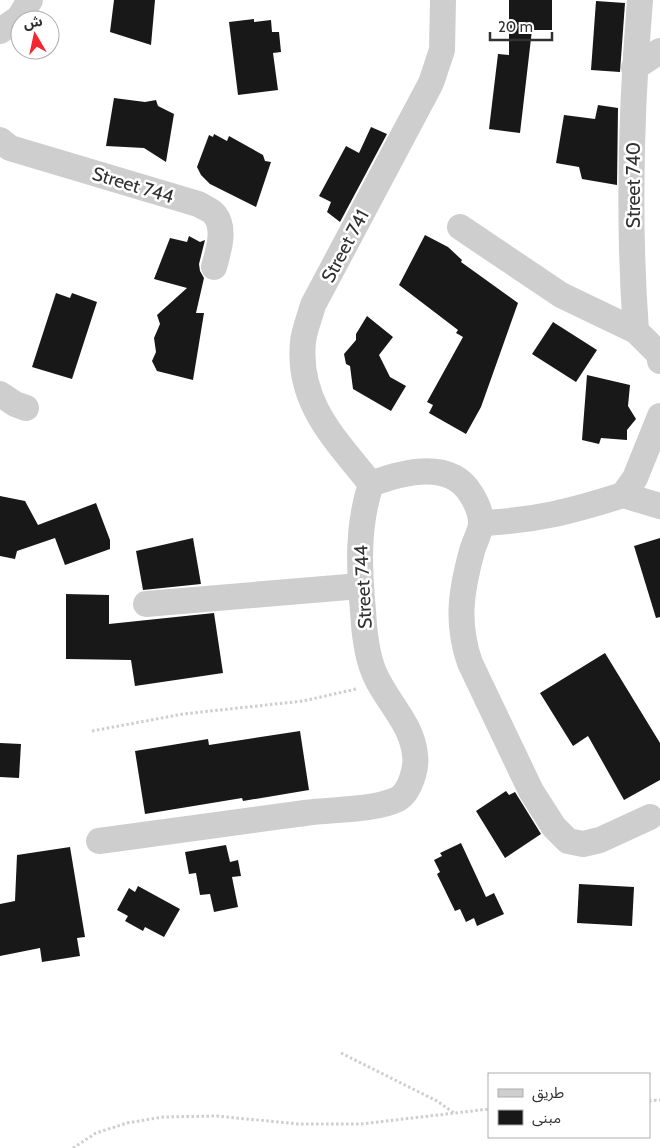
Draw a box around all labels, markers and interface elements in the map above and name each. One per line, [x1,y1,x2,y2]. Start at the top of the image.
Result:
north arrow [10,10,60,60]
scale bar [490,10,552,42]
text: ش [22,12,44,33]
text: 20 m [498,18,533,36]
street label: Street 740 [622,142,645,228]
street label: Street 744 [89,162,177,208]
street label: Street 741 [316,206,374,286]
street label: Street 744 [349,544,377,630]
legend [488,1073,650,1138]
text: طريق [532,1084,564,1103]
text: مبنى [532,1109,561,1127]

